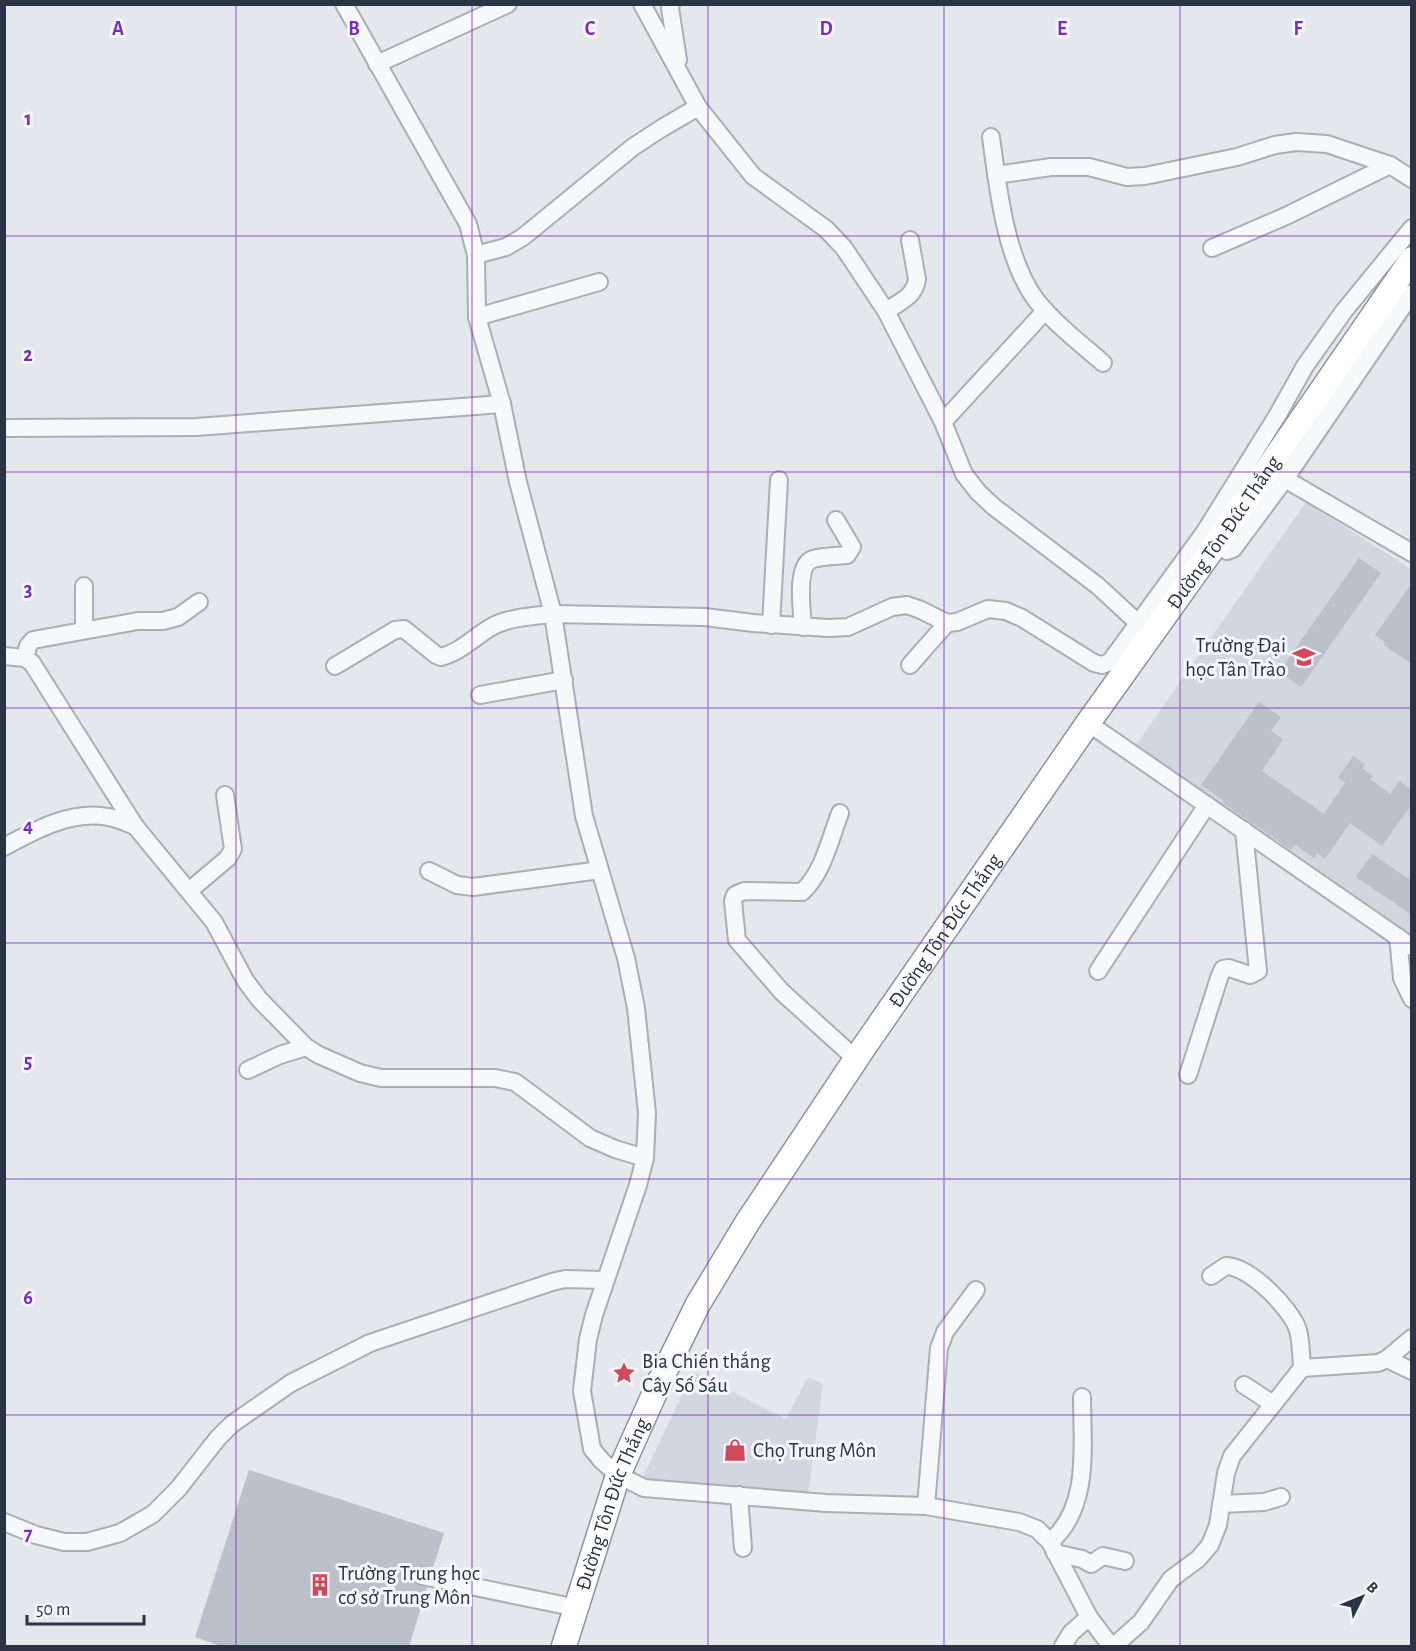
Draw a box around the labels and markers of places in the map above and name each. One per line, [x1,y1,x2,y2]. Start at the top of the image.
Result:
place label: Trường Đại học Tân Trào [1185,635,1286,680]
school or university icon: Trường Đại học Tân Trào [1291,644,1317,670]
place label: Bia Chiến thắng Cây Số Sáu [642,1351,771,1396]
place icon: Bia Chiến thắng Cây Số Sáu [611,1360,637,1386]
shop icon: Chọ Trung Môn [722,1437,748,1463]
place label: Chọ Trung Môn [753,1440,876,1461]
place label: Trường Trung học cơ sở Trung Môn [338,1563,480,1608]
building icon: Trường Trung học cơ sở Trung Môn [307,1572,333,1598]

